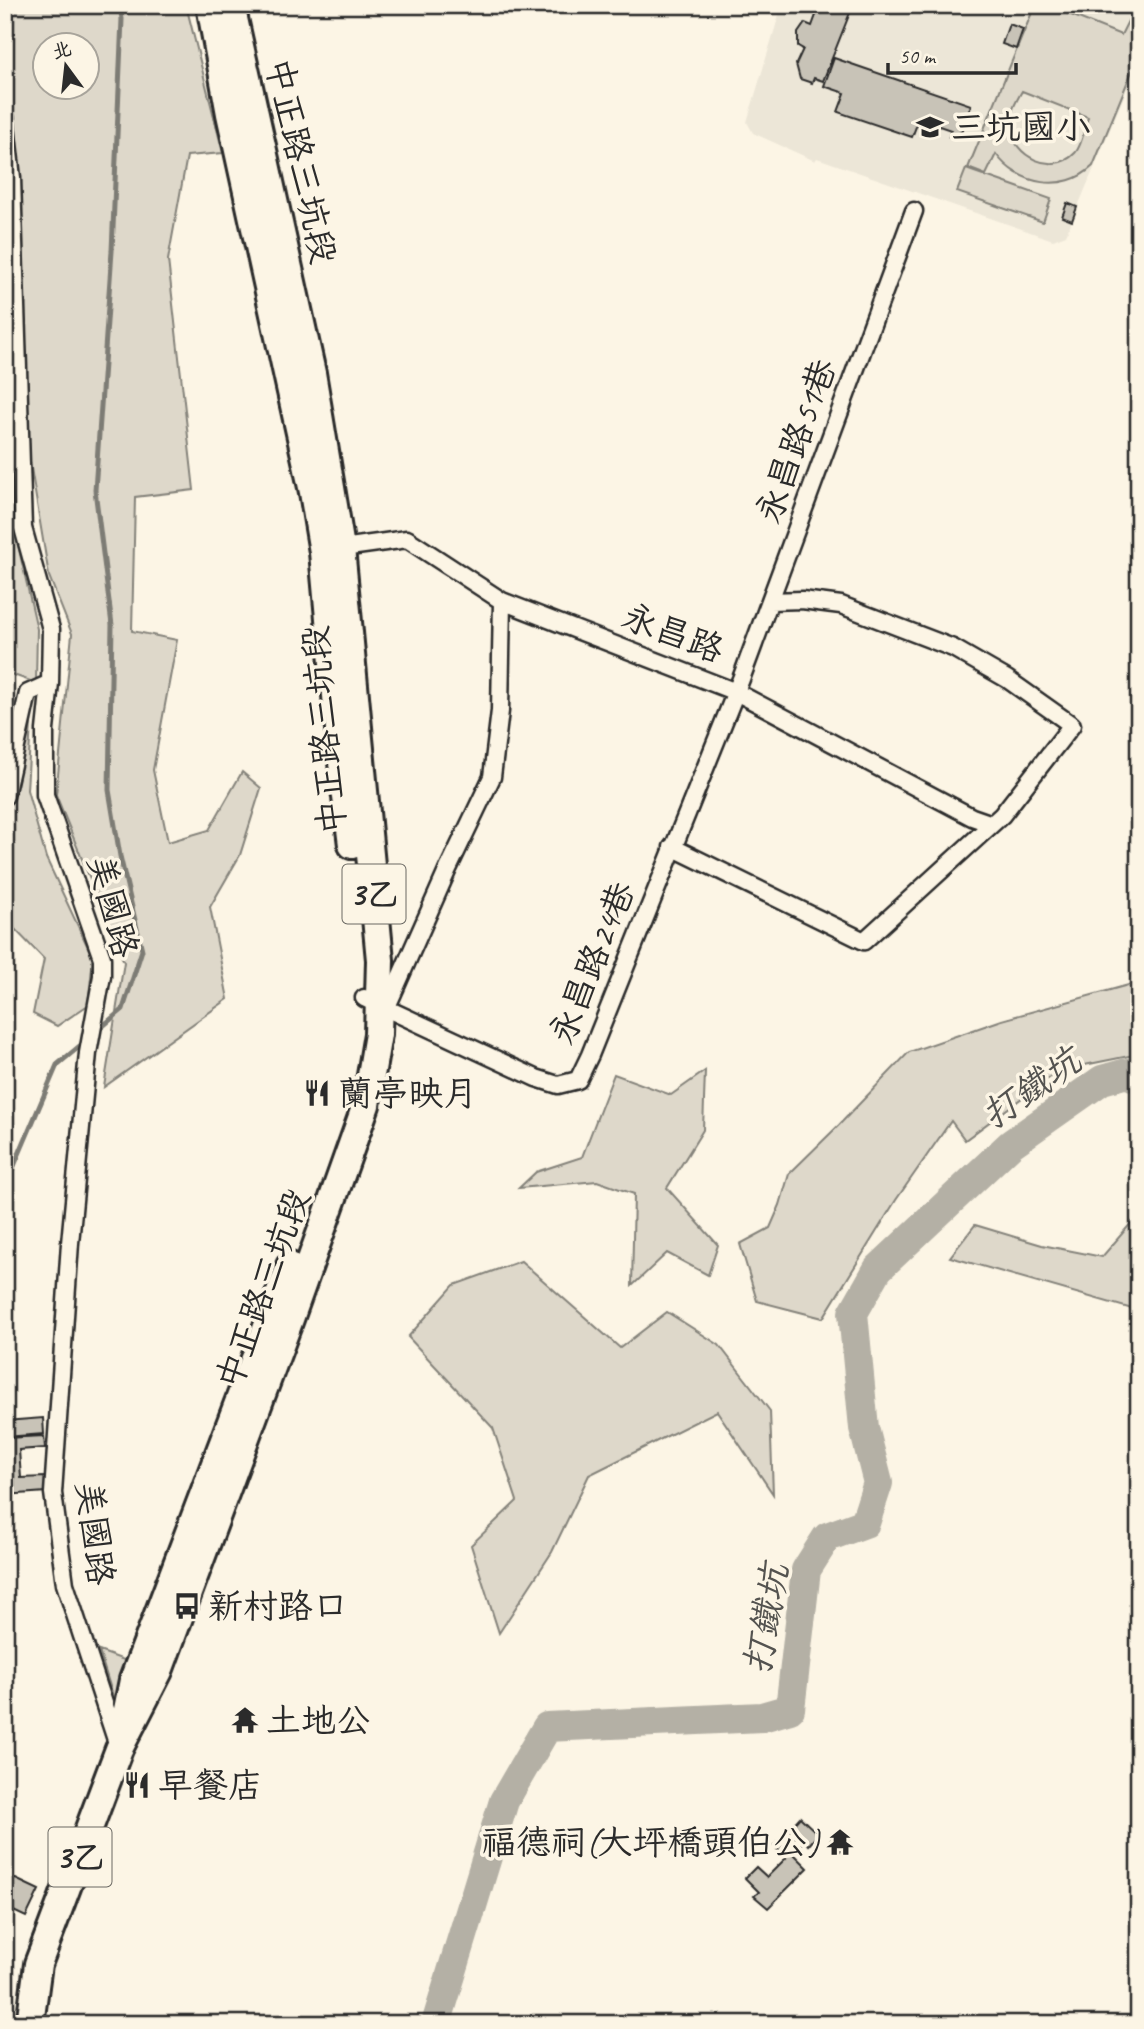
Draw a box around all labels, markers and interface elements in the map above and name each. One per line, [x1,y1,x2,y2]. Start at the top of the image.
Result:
north arrow [32,32,102,102]
scale bar [888,32,1016,76]
text: 北 [50,36,74,65]
text: 50 m [899,43,937,69]
street label: 中正路三坑段 [255,54,347,268]
place label: 三坑國小 [951,105,1091,150]
school or university icon: 三坑國小 [915,112,945,142]
street label: 永昌路51巷 [746,353,846,529]
street label: 永昌路 [616,593,730,673]
street label: 中正路三坑段 [292,623,356,837]
street label: 美國路 [78,849,148,963]
road number: 3乙 [342,864,406,923]
street label: 永昌路24巷 [539,875,645,1051]
water label: 打鐵坑 [972,1035,1093,1139]
place label: 蘭亭映月 [338,1071,478,1116]
restaurant icon: 蘭亭映月 [302,1078,332,1108]
street label: 中正路三坑段 [206,1183,320,1395]
street label: 美國路 [66,1478,124,1588]
water label: 打鐵坑 [733,1556,799,1678]
place label: 新村路口 [208,1584,348,1629]
bus stop icon: 新村路口 [172,1591,202,1621]
place label: 土地公 [266,1698,371,1743]
temple icon: 土地公 [230,1705,260,1735]
place label: 早餐店 [158,1763,263,1808]
restaurant icon: 早餐店 [122,1770,152,1800]
place label: 福德祠(大坪橋頭伯公) [481,1820,821,1865]
temple icon: 福德祠(大坪橋頭伯公) [825,1827,855,1857]
road number: 3乙 [48,1828,112,1886]

